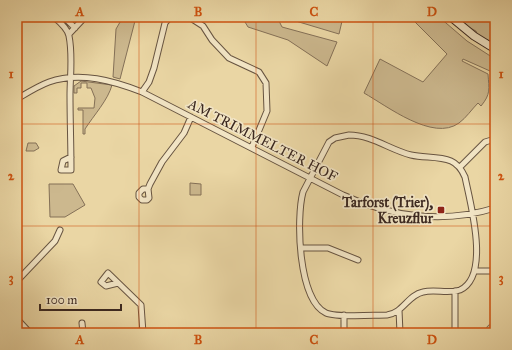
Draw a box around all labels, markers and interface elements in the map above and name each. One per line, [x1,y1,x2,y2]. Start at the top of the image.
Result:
text: A [75,4,85,20]
text: B [194,4,203,20]
text: C [310,4,319,20]
text: D [427,4,437,20]
text: 1 [8,66,14,82]
text: 1 [498,66,504,82]
street label: AM TRIMMELTER HOF [184,95,340,186]
text: 2 [8,168,15,184]
text: 2 [498,168,505,184]
place label: Tarforst (Trier), Kreuzflur [341,194,434,227]
marker: Tarforst (Trier), Kreuzflur [436,205,446,215]
text: 3 [8,270,14,286]
text: 3 [498,270,504,286]
scale bar [40,286,121,312]
text: 100 m [46,293,77,307]
text: A [75,332,85,348]
text: B [194,332,203,348]
text: C [310,332,319,348]
text: D [427,332,437,348]

